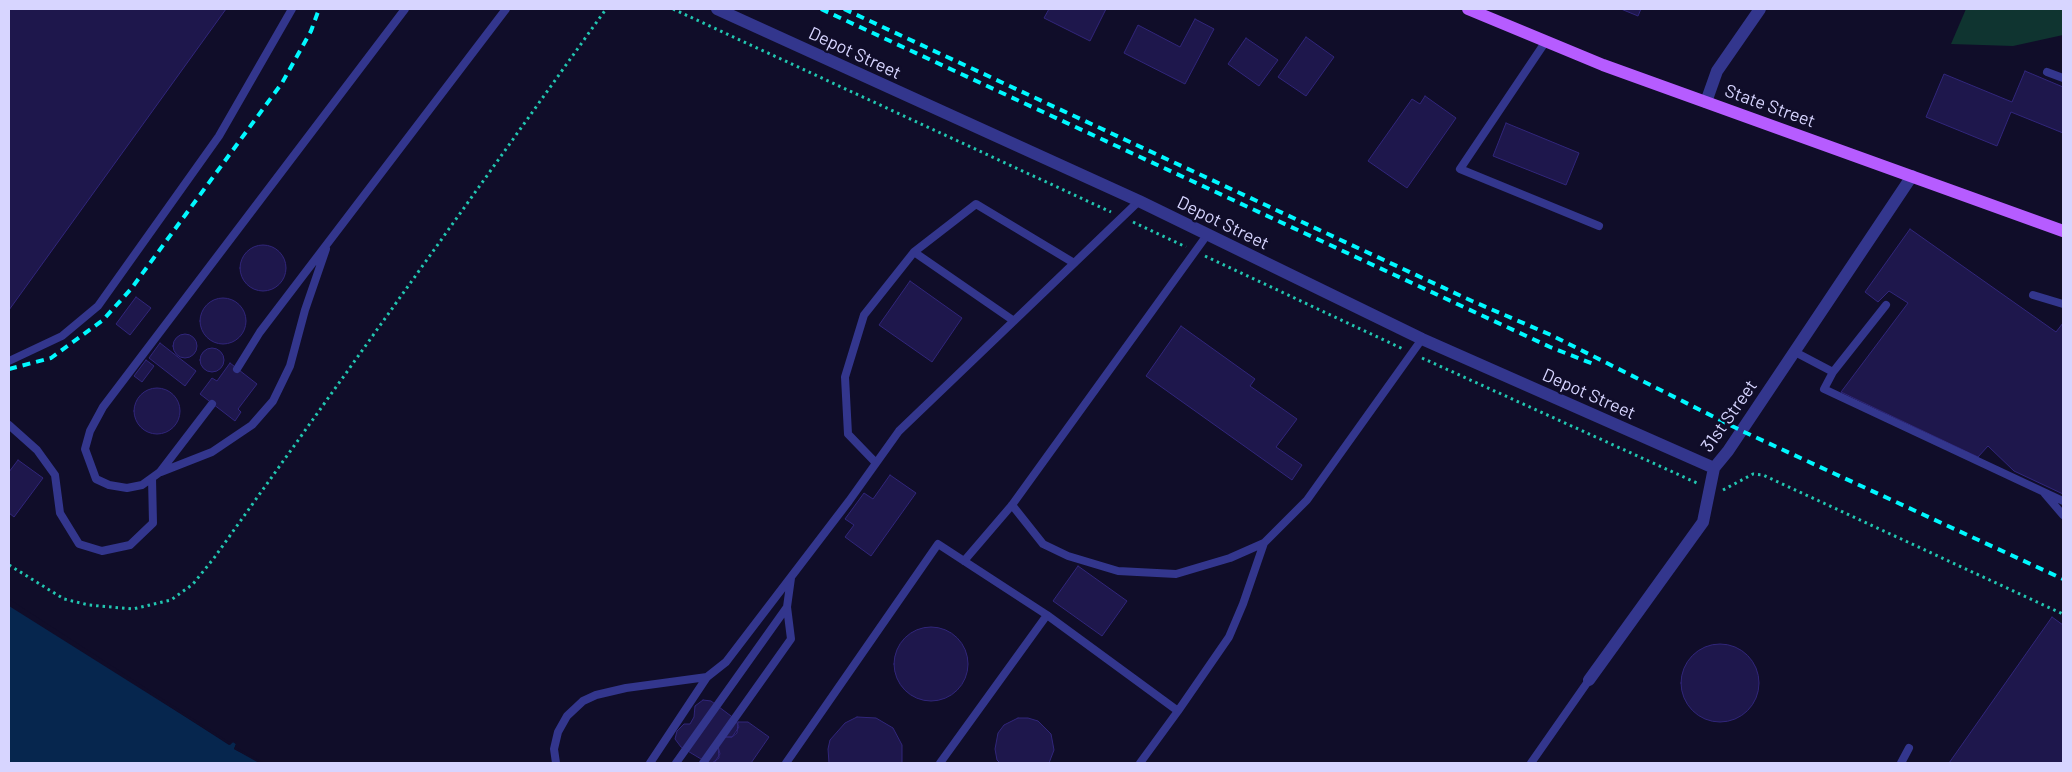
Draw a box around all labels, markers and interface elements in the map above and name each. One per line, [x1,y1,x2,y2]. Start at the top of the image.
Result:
street label: Depot Street [805,22,905,84]
street label: State Street [1722,80,1818,132]
street label: Depot Street [1174,191,1272,255]
street label: Depot Street [1539,364,1639,424]
street label: 31st Street [1696,376,1762,456]

